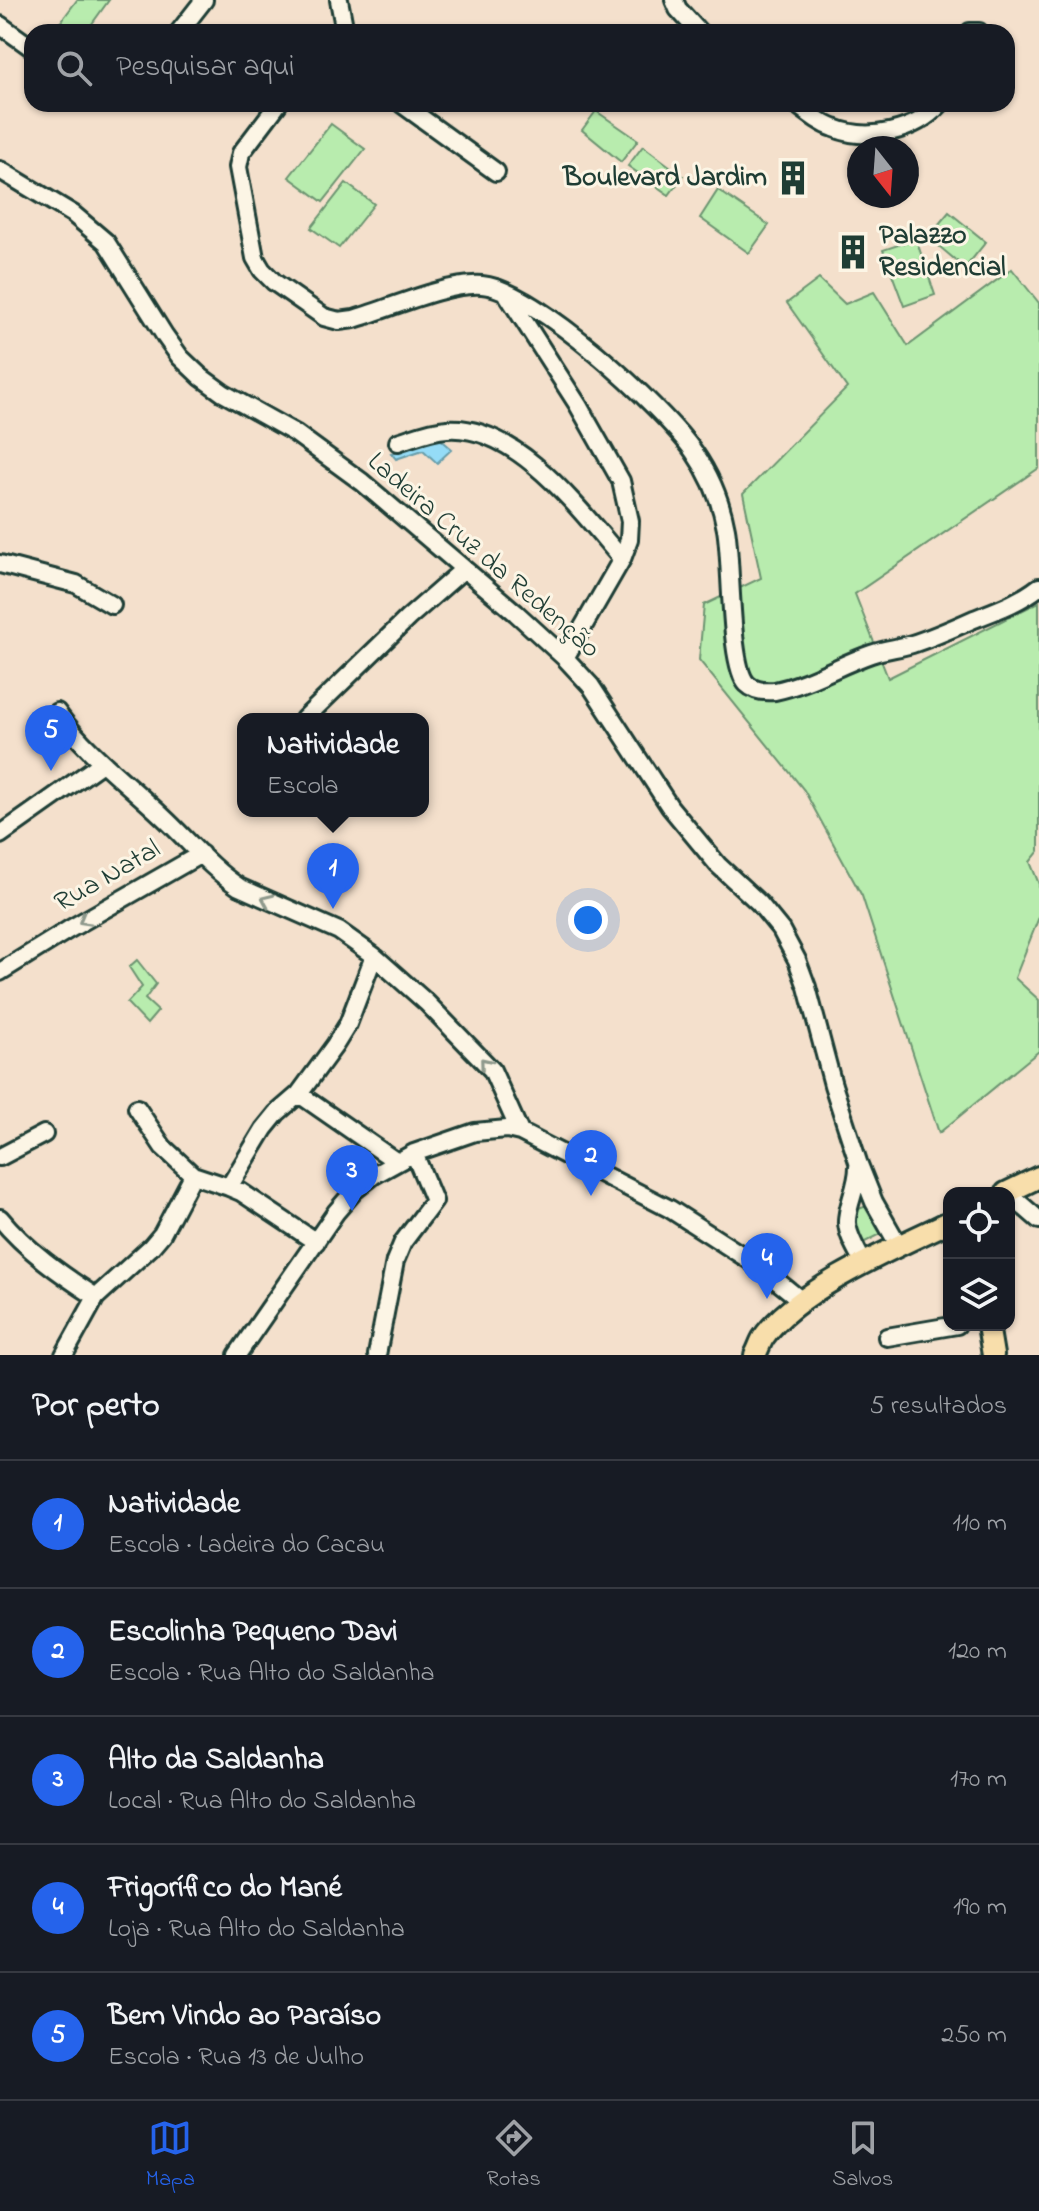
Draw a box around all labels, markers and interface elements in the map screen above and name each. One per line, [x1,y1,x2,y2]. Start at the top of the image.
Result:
search box [24,24,1015,112]
icon: search [52,46,96,90]
text: Pesquisar aqui [116,46,295,90]
north arrow [847,136,919,208]
place label: Boulevard Jardim [561,158,767,199]
building icon: Boulevard Jardim [774,159,812,197]
place label: Palazzo Residencial [879,216,1006,289]
building icon: Palazzo Residencial [834,233,872,271]
street label: Ladeira Cruz da Redenção [357,443,609,669]
pin: 5 [25,705,77,771]
popup [237,713,429,817]
text: Natividade [267,724,399,768]
text: Escola [267,768,339,806]
street label: Rua Natal [47,830,169,924]
pin: 1 [307,843,359,909]
one-way arrow [261,894,276,910]
your location [568,900,608,940]
one-way arrow [78,910,93,926]
one-way arrow [480,1057,495,1072]
pin: 2 [565,1130,617,1196]
pin: 3 [326,1145,378,1211]
map controls [943,1187,1015,1331]
button: locate [943,1187,1015,1259]
pin: 4 [741,1233,793,1299]
button: layers [943,1259,1015,1331]
text: Por perto [32,1382,160,1432]
text: 5 resultados [869,1388,1007,1426]
text: Natividade [108,1483,240,1527]
text: 1 [54,1505,62,1543]
text: 110 m [953,1505,1007,1543]
text: Escola · Ladeira do Cacau [108,1527,385,1565]
text: Escolinha Pequeno Davi [108,1611,398,1655]
text: 2 [52,1633,64,1671]
text: 120 m [948,1633,1007,1671]
text: Escola · Rua Alto do Saldanha [108,1655,435,1693]
text: Alto da Saldanha [108,1739,324,1783]
text: 3 [53,1761,63,1799]
text: 170 m [950,1761,1007,1799]
text: Local · Rua Alto do Saldanha [108,1783,416,1821]
text: Frigorífico do Mané [108,1867,342,1911]
text: 4 [53,1889,63,1927]
text: 190 m [953,1889,1007,1927]
text: Loja · Rua Alto do Saldanha [108,1911,405,1949]
text: Bem Vindo ao Paraíso [108,1995,381,2039]
text: 5 [51,2017,65,2055]
text: 250 m [941,2017,1007,2055]
text: Escola · Rua 13 de Julho [108,2039,364,2077]
tab: Mapa [146,2116,195,2196]
tab: Rotas [487,2116,541,2196]
tab: Salvos [832,2116,893,2196]

